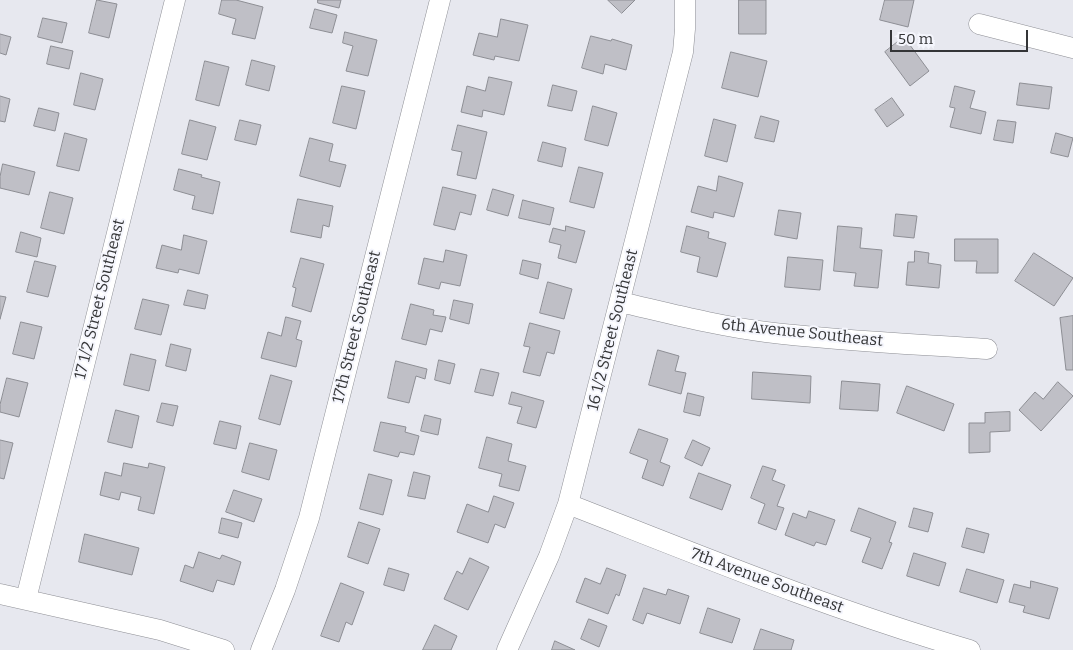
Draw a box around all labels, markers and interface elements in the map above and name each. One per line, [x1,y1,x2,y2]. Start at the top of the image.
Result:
scale bar [893,20,1030,52]
text: 50 m [898,30,933,48]
street label: 17 1/2 Street Southeast [71,217,129,381]
street label: 16 1/2 Street Southeast [584,247,642,413]
street label: 17th Street Southeast [329,249,385,405]
street label: 6th Avenue Southeast [720,315,884,351]
street label: 7th Avenue Southeast [688,544,846,618]

